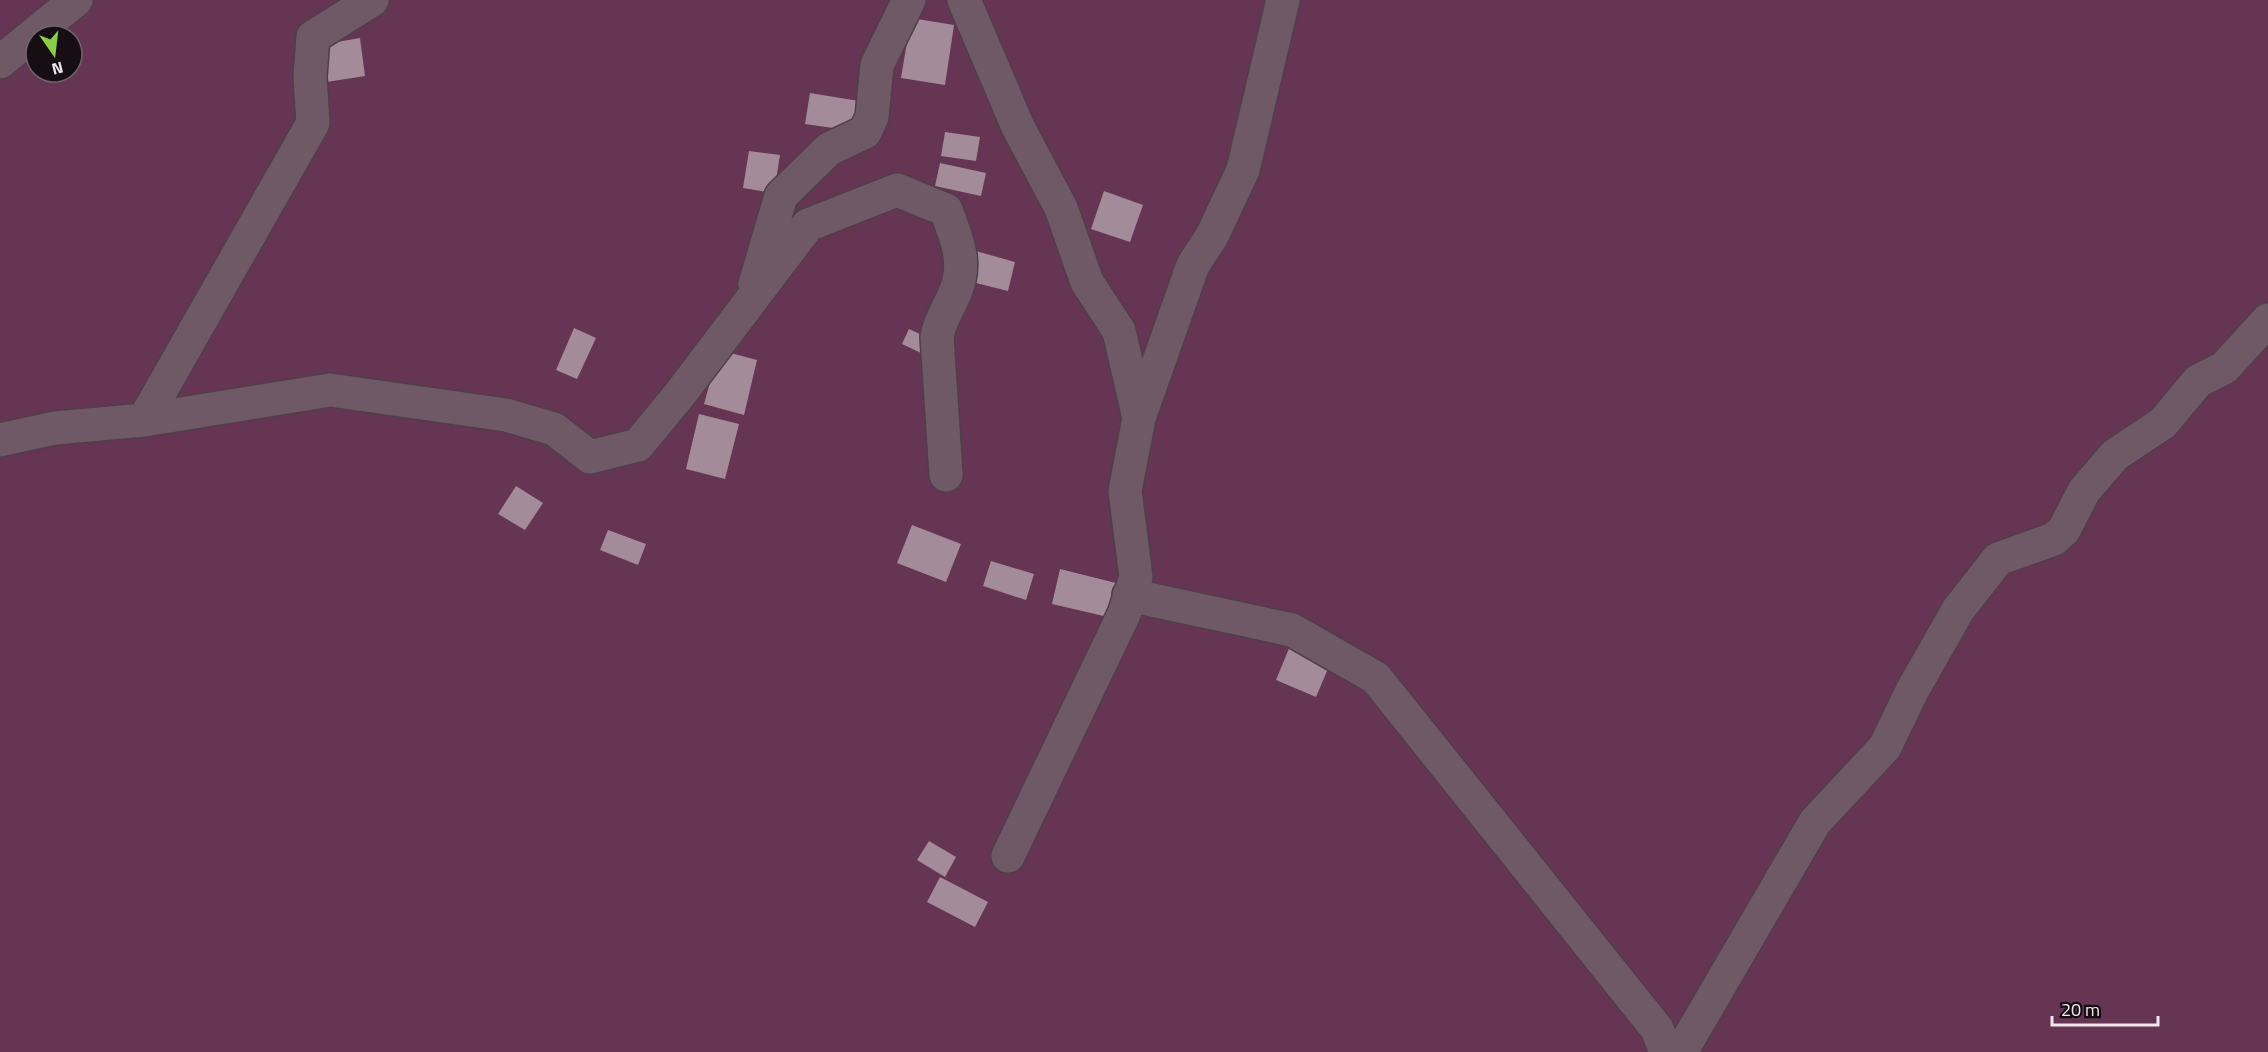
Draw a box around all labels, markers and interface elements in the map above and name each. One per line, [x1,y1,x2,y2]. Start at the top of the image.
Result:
north arrow [24,24,84,84]
text: N [49,56,66,82]
scale bar [2052,989,2158,1027]
text: 20 m [2061,996,2100,1023]

